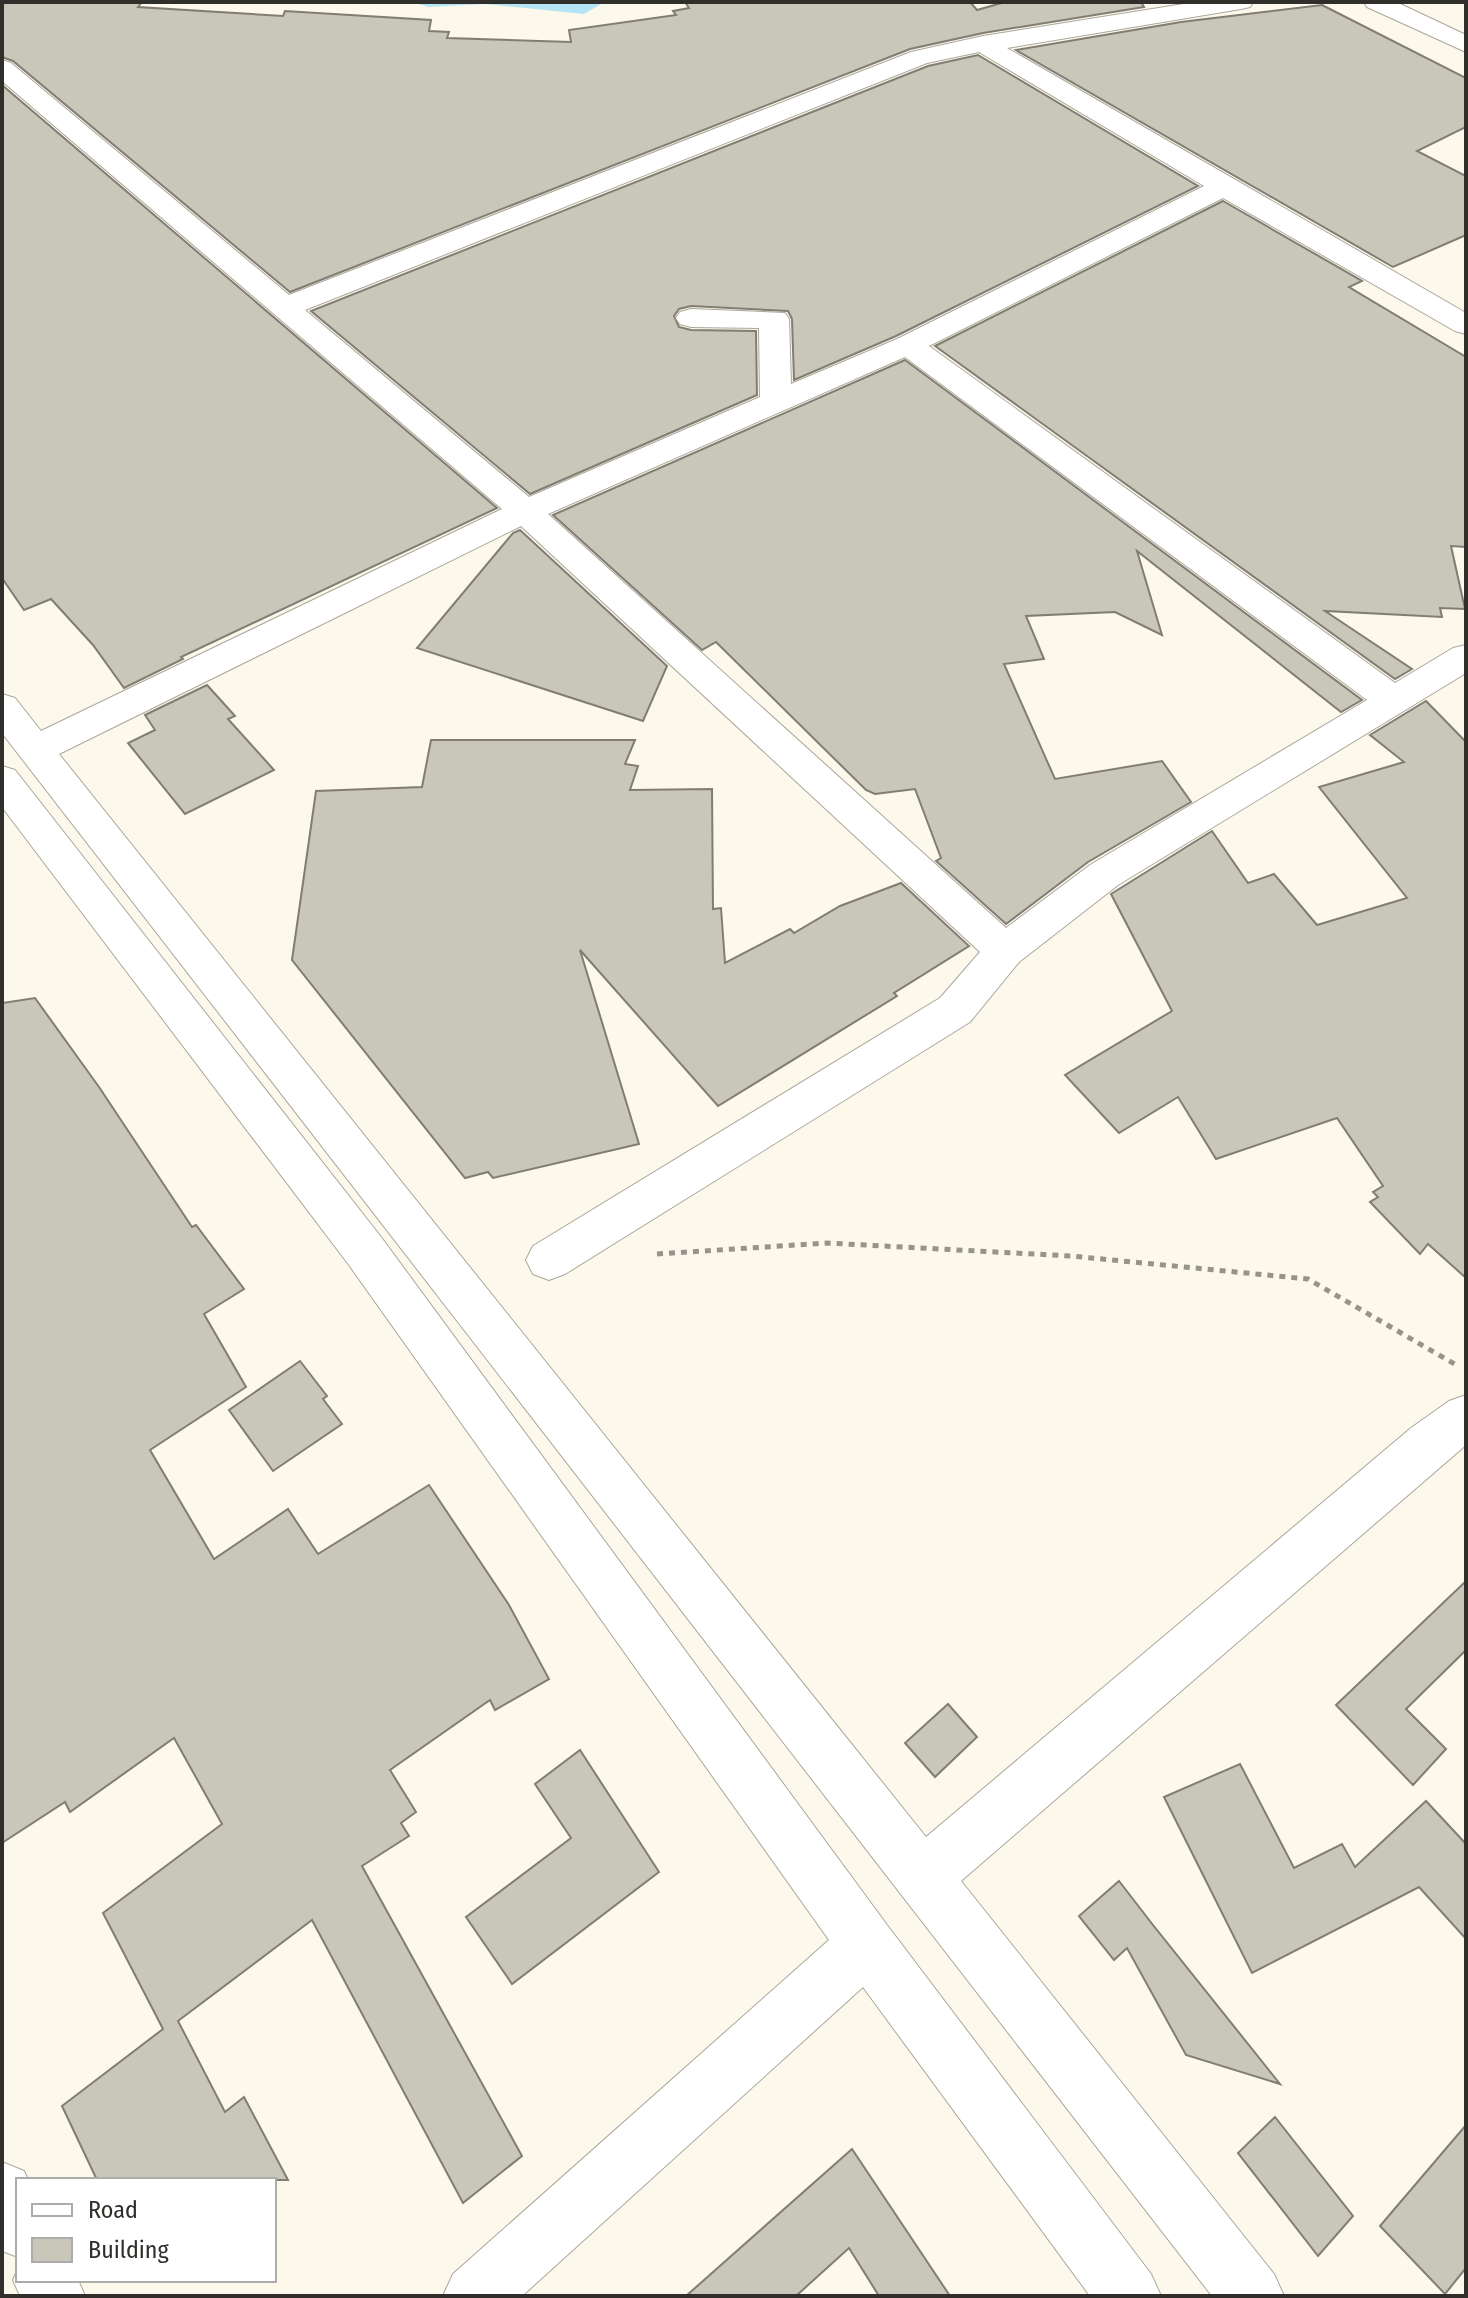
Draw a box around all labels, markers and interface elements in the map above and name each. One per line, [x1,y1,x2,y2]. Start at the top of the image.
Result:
legend [16,2178,276,2282]
text: Road [88,2196,138,2224]
text: Building [88,2236,170,2264]

